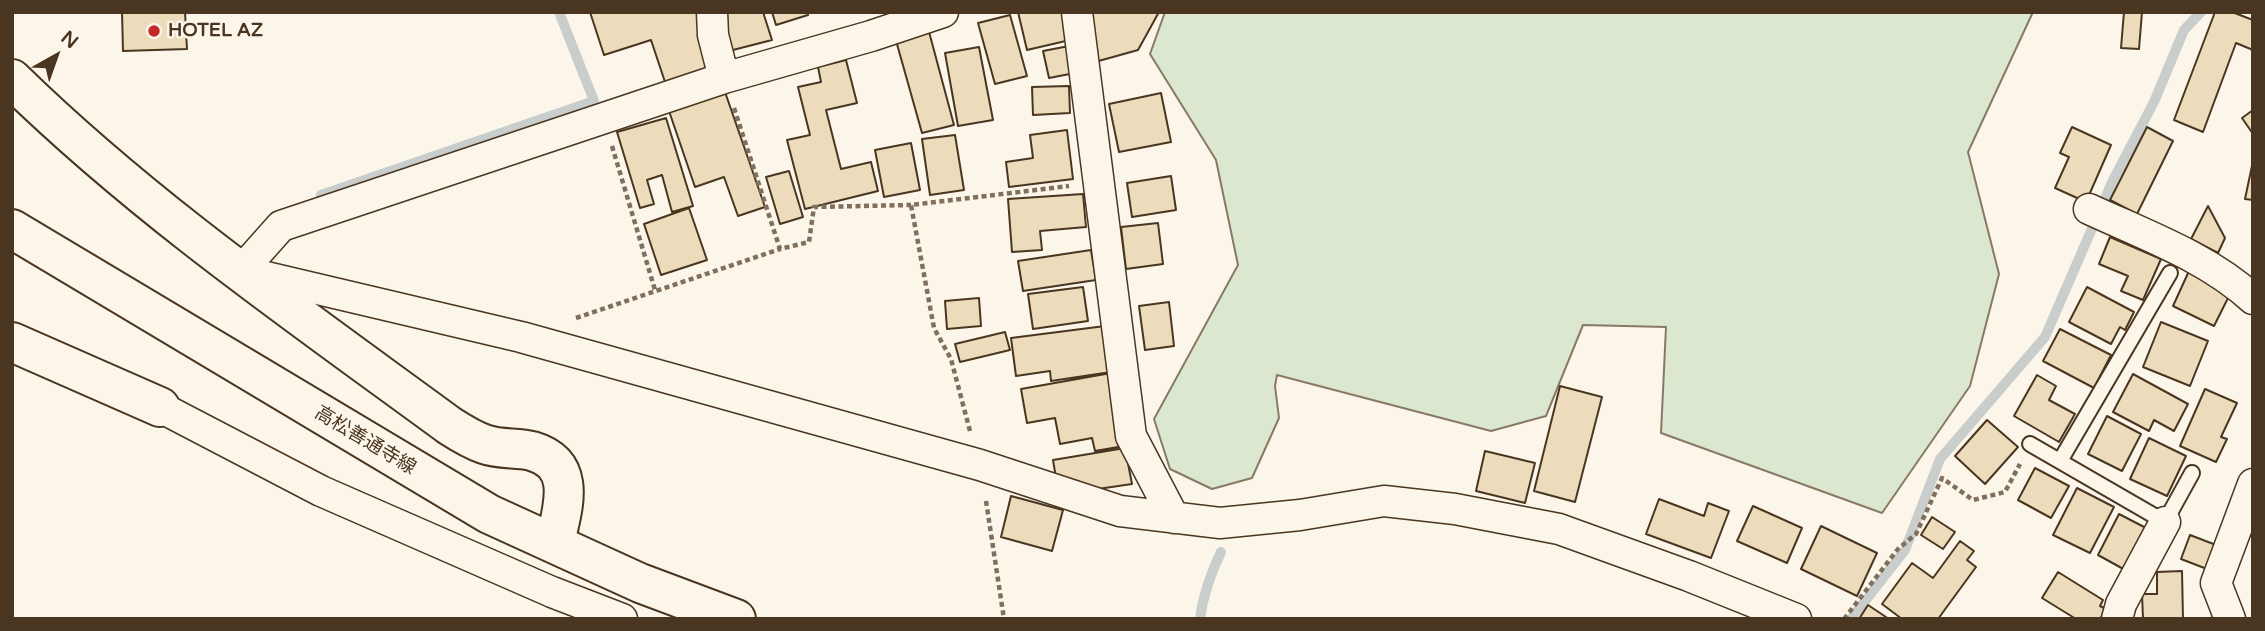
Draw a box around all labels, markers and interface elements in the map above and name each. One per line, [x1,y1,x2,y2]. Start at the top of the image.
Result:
place label: HOTEL AZ [168,20,263,42]
north arrow [21,21,91,91]
marker: HOTEL AZ [146,23,162,39]
text: N [57,27,82,53]
street label: 高松善通寺線 [310,402,420,480]

